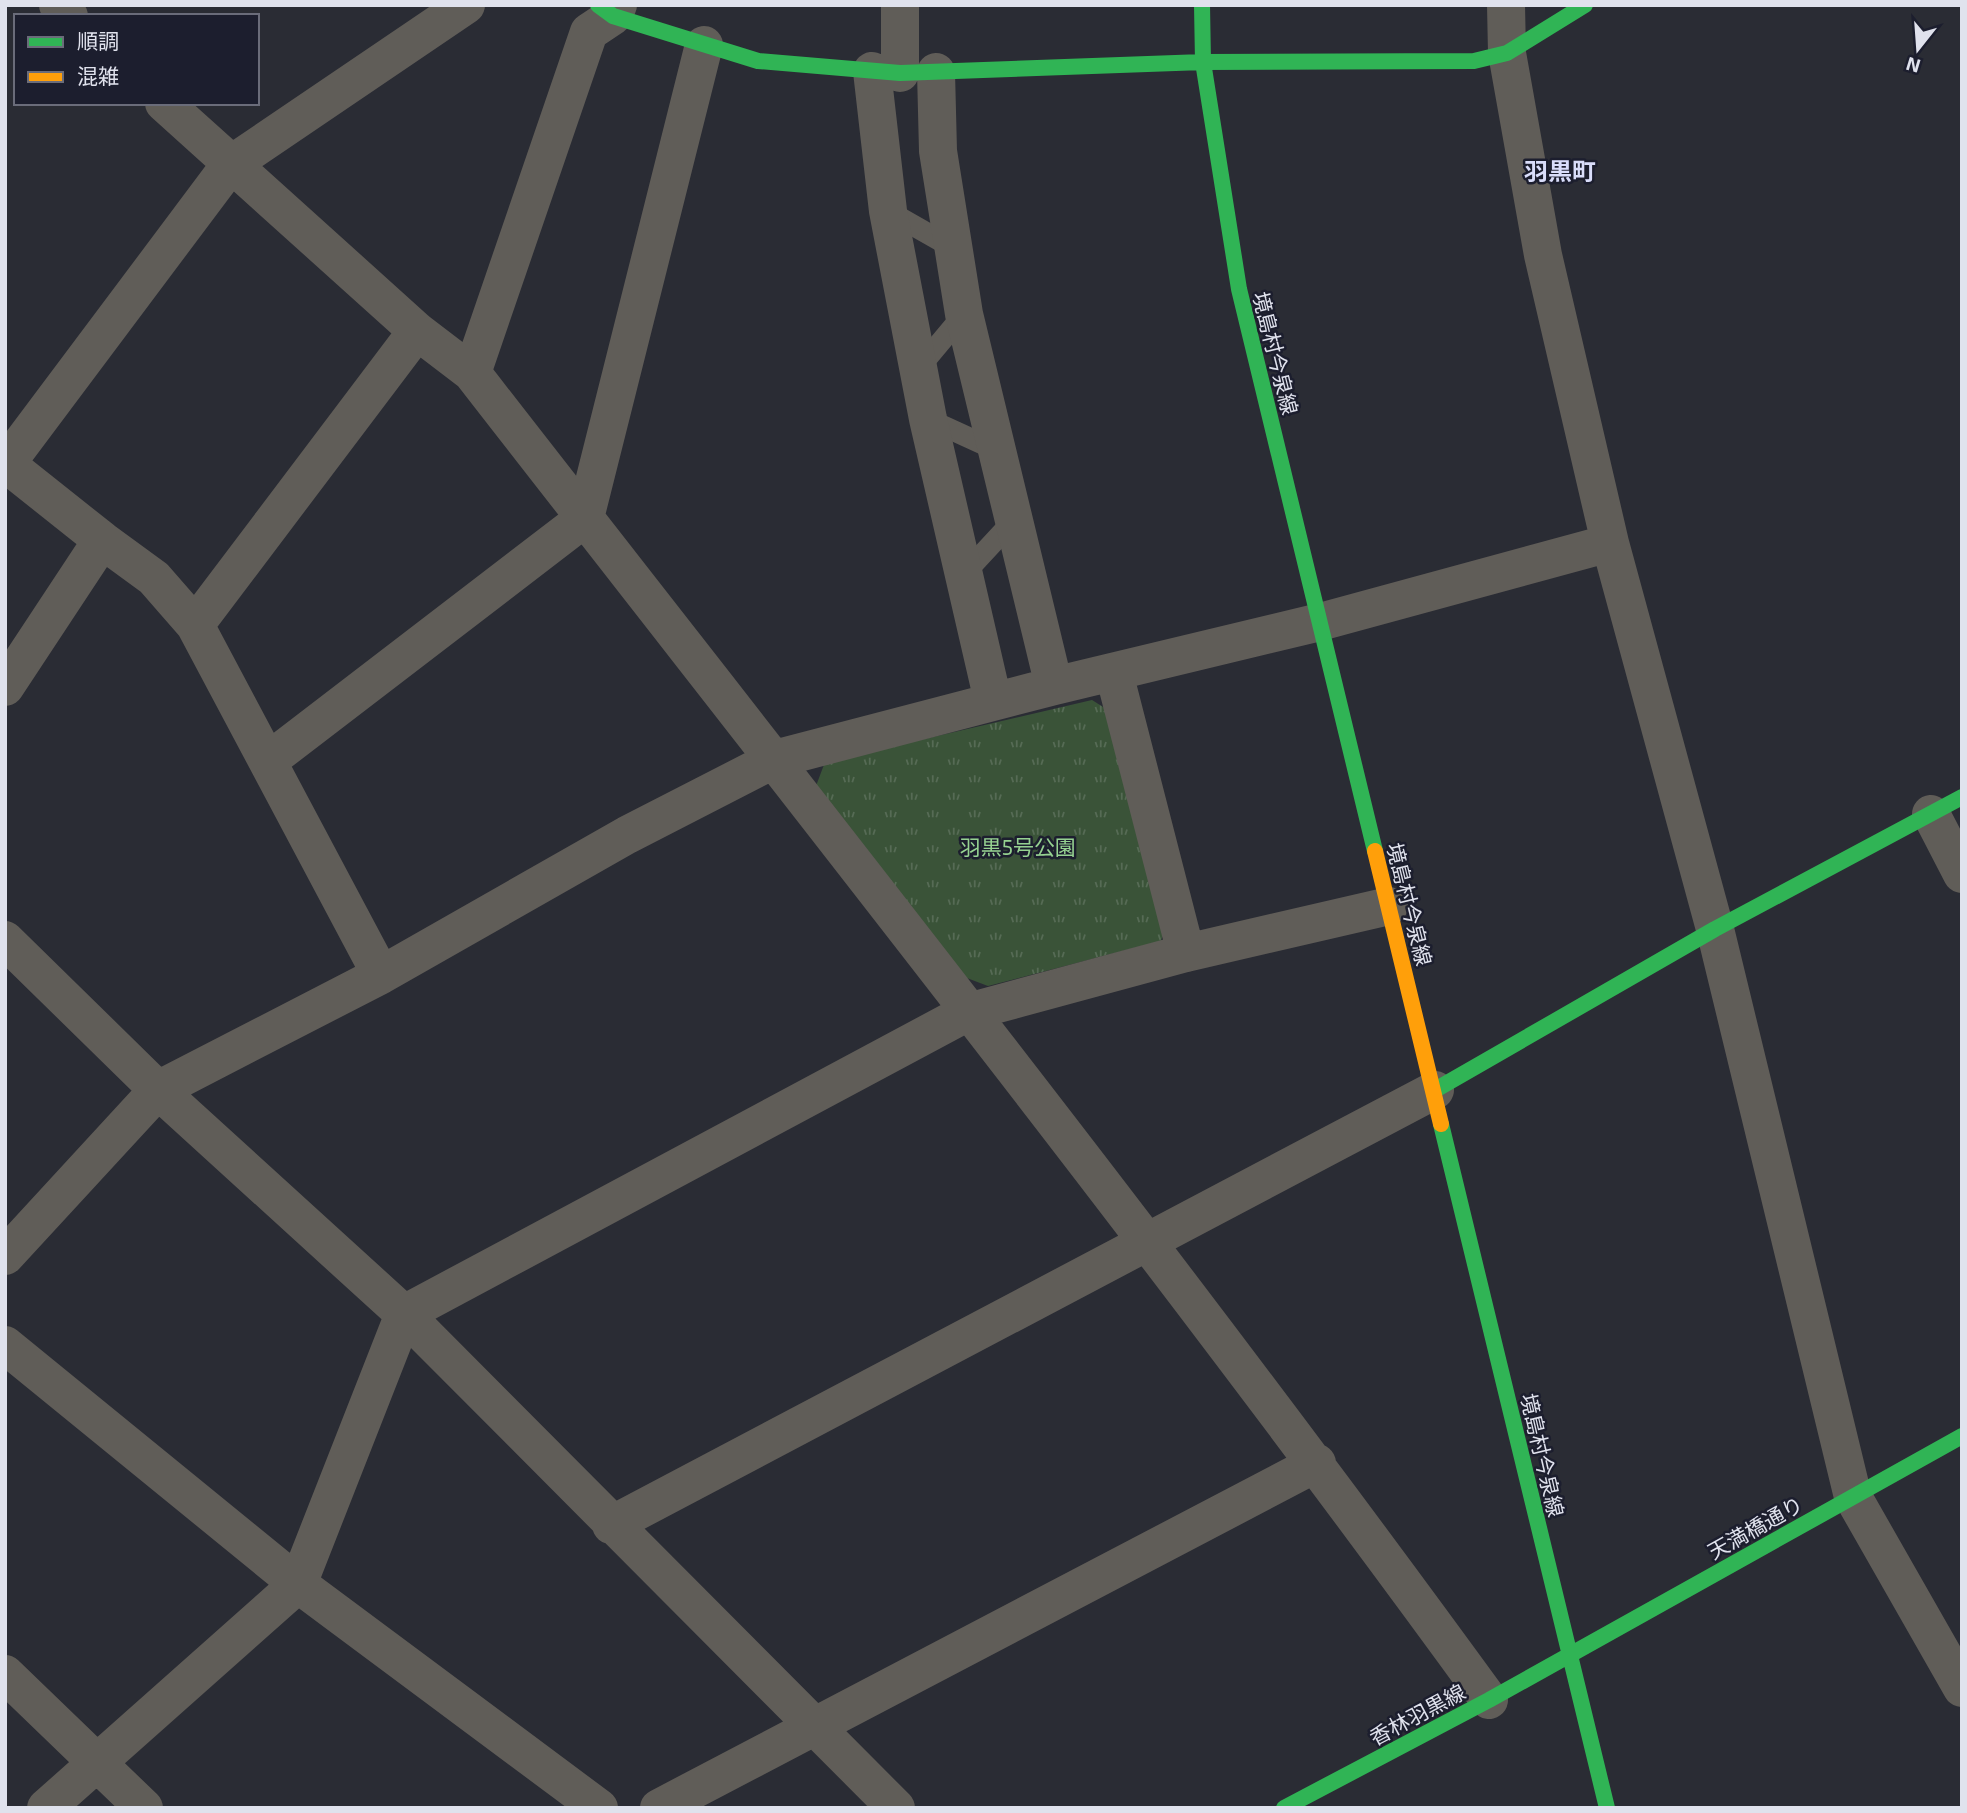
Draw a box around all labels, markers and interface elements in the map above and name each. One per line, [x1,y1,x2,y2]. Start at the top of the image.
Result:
legend [14,14,259,105]
north arrow [1883,14,1953,84]
text: 順調 [77,28,119,53]
text: N [1903,53,1923,79]
text: 混雑 [77,63,119,88]
district label: 羽黒町 [1524,156,1596,185]
street label: 境島村今泉線 [1249,289,1303,417]
park label: 羽黒5号公園 [960,834,1076,859]
street label: 境島村今泉線 [1383,840,1437,968]
street label: 境島村今泉線 [1517,1391,1569,1519]
street label: 天満橋通り [1703,1491,1807,1563]
street label: 香林羽黒線 [1365,1678,1469,1750]

